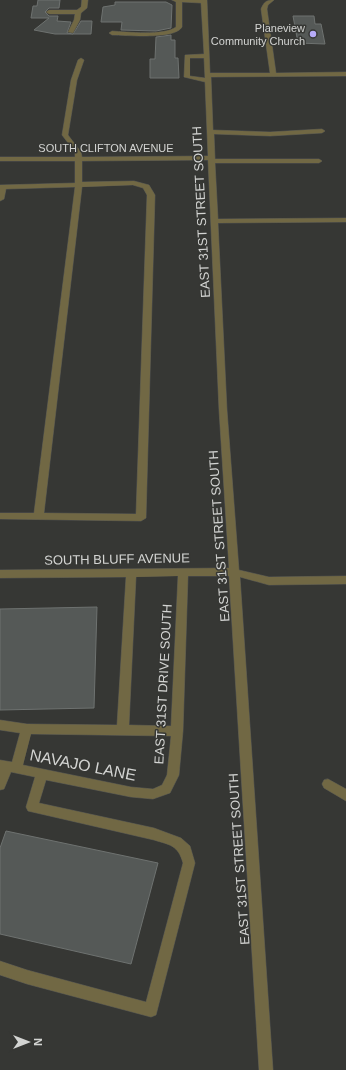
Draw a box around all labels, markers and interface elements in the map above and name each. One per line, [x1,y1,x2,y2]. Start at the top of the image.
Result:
place label: Planeview Community Church [211,22,305,47]
marker: Planeview Community Church [308,29,318,39]
street label: EAST 31ST STREET SOUTH [189,126,213,298]
street label: SOUTH CLIFTON AVENUE [38,142,174,154]
street label: EAST 31ST STREET SOUTH [206,450,232,622]
street label: SOUTH BLUFF AVENUE [44,550,190,568]
street label: EAST 31ST DRIVE SOUTH [151,603,175,765]
street label: NAVAJO LANE [28,746,138,784]
street label: EAST 31ST STREET SOUTH [226,773,252,945]
north arrow [8,1022,48,1062]
text: N [32,1038,44,1046]

